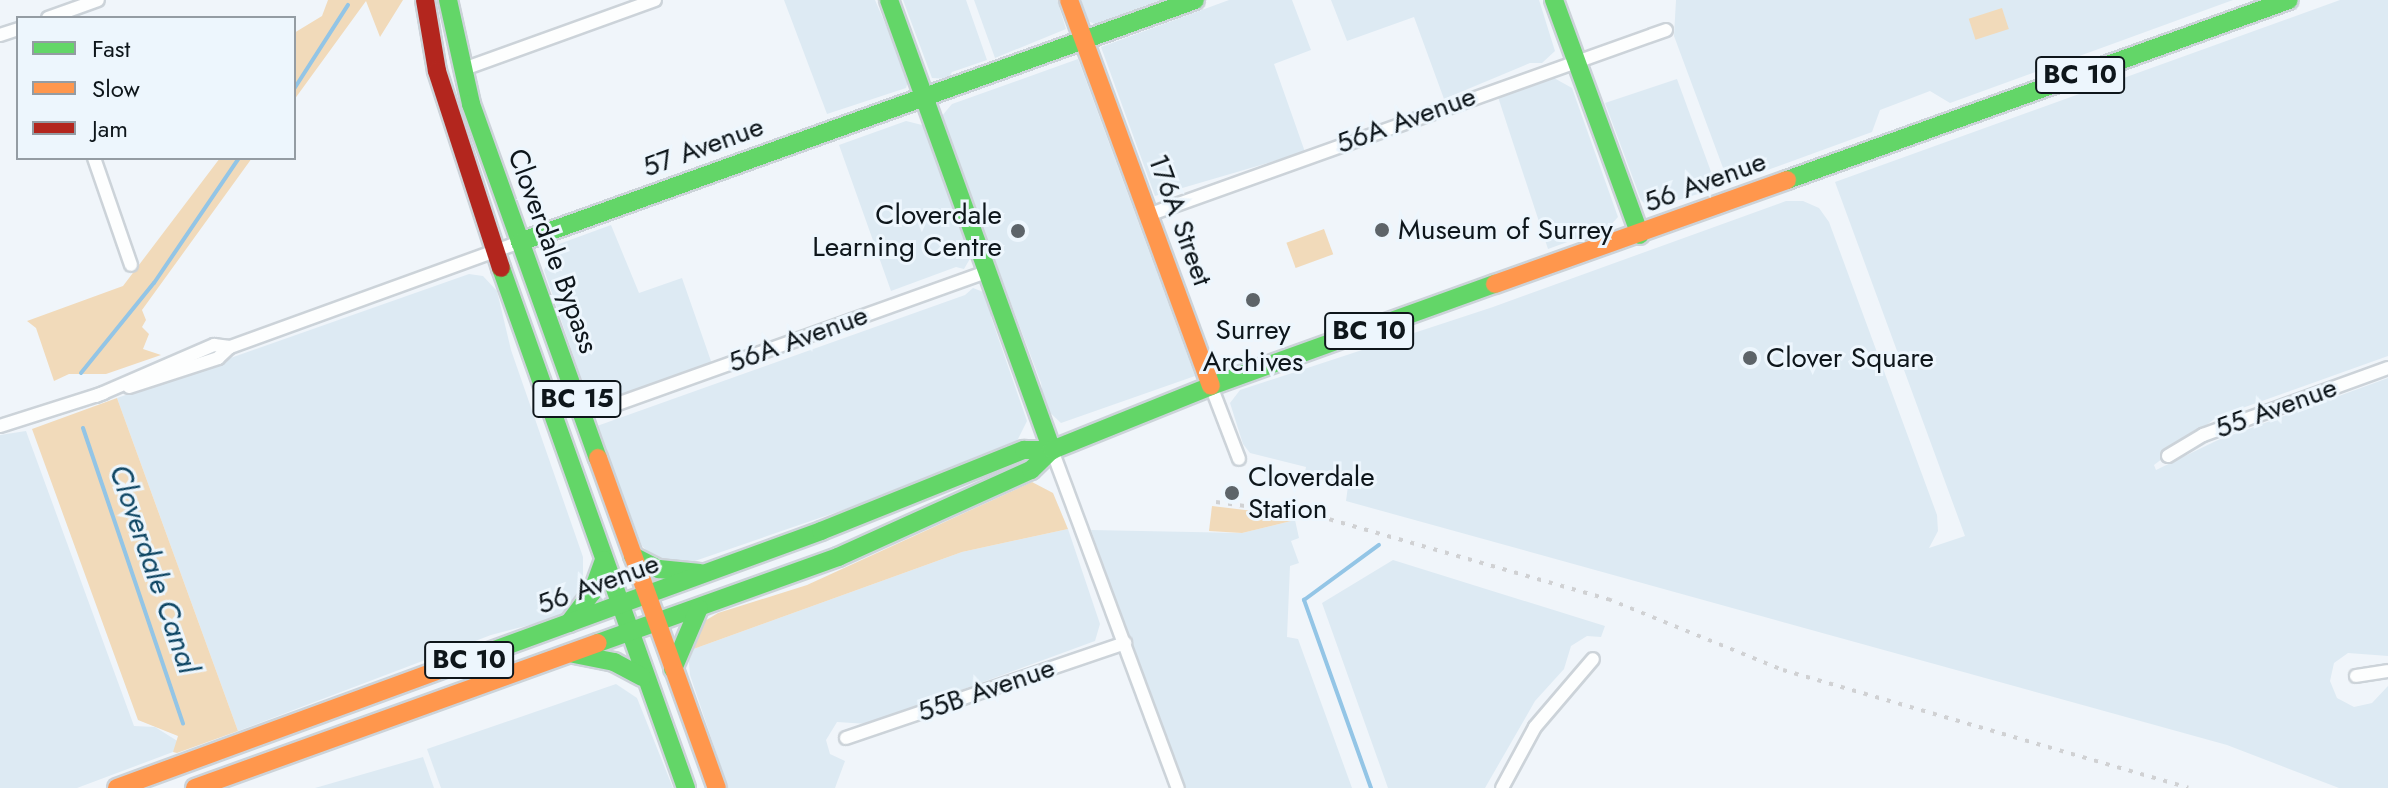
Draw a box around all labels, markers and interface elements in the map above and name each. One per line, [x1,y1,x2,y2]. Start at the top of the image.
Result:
legend [16,16,296,160]
text: Fast [92,31,130,66]
road number: BC 10 [2034,53,2126,97]
text: Slow [92,71,140,106]
street label: 56A Avenue [1332,79,1480,161]
street label: 57 Avenue [638,110,768,184]
text: Jam [92,111,128,146]
street label: Cloverdale Bypass [500,144,606,358]
street label: 56 Avenue [1639,144,1771,220]
street label: 176A Street [1141,150,1219,290]
place label: Cloverdale Learning Centre [812,198,1002,264]
place label: Museum of Surrey [1398,213,1613,247]
marker: Museum of Surrey [1373,221,1391,239]
marker: Cloverdale Learning Centre [1009,222,1027,240]
marker: Surrey Archives [1244,291,1262,309]
street label: 56A Avenue [724,298,872,380]
road number: BC 10 [1323,309,1415,353]
place label: Surrey Archives [1203,313,1303,379]
place label: Clover Square [1766,341,1934,375]
marker: Clover Square [1741,349,1759,367]
street label: 55 Avenue [2210,370,2342,446]
road number: BC 15 [531,377,623,421]
water label: Cloverdale Canal [101,460,207,678]
place label: Cloverdale Station [1248,460,1375,526]
marker: Cloverdale Station [1223,484,1241,502]
street label: 56 Avenue [532,546,664,622]
road number: BC 10 [423,638,515,682]
street label: 55B Avenue [913,651,1059,729]

